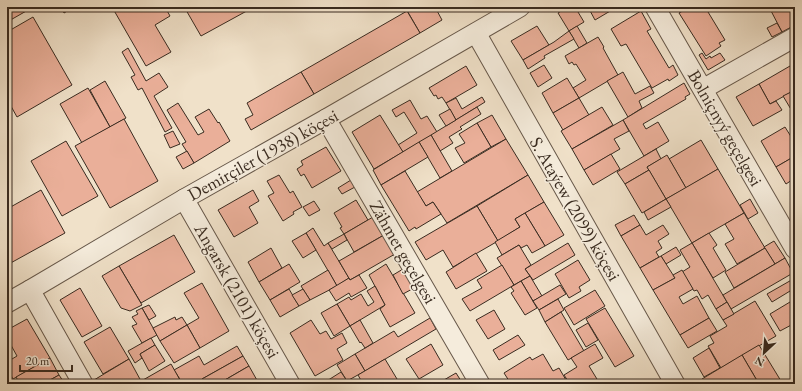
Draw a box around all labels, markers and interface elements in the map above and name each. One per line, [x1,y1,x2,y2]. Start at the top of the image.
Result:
street label: Bolniçnyý geçelgesi [683,65,768,191]
street label: Demirçiler (1938) köçesi [183,103,343,206]
street label: S. Ataýew (2099) köçesi [525,133,626,285]
street label: Zähmet geçelgesi [365,196,443,308]
street label: Angarsk (2101) köçesi [189,218,286,363]
north arrow [744,333,784,373]
scale bar [20,347,72,373]
text: 20 m [26,353,50,369]
text: N [752,354,767,370]

